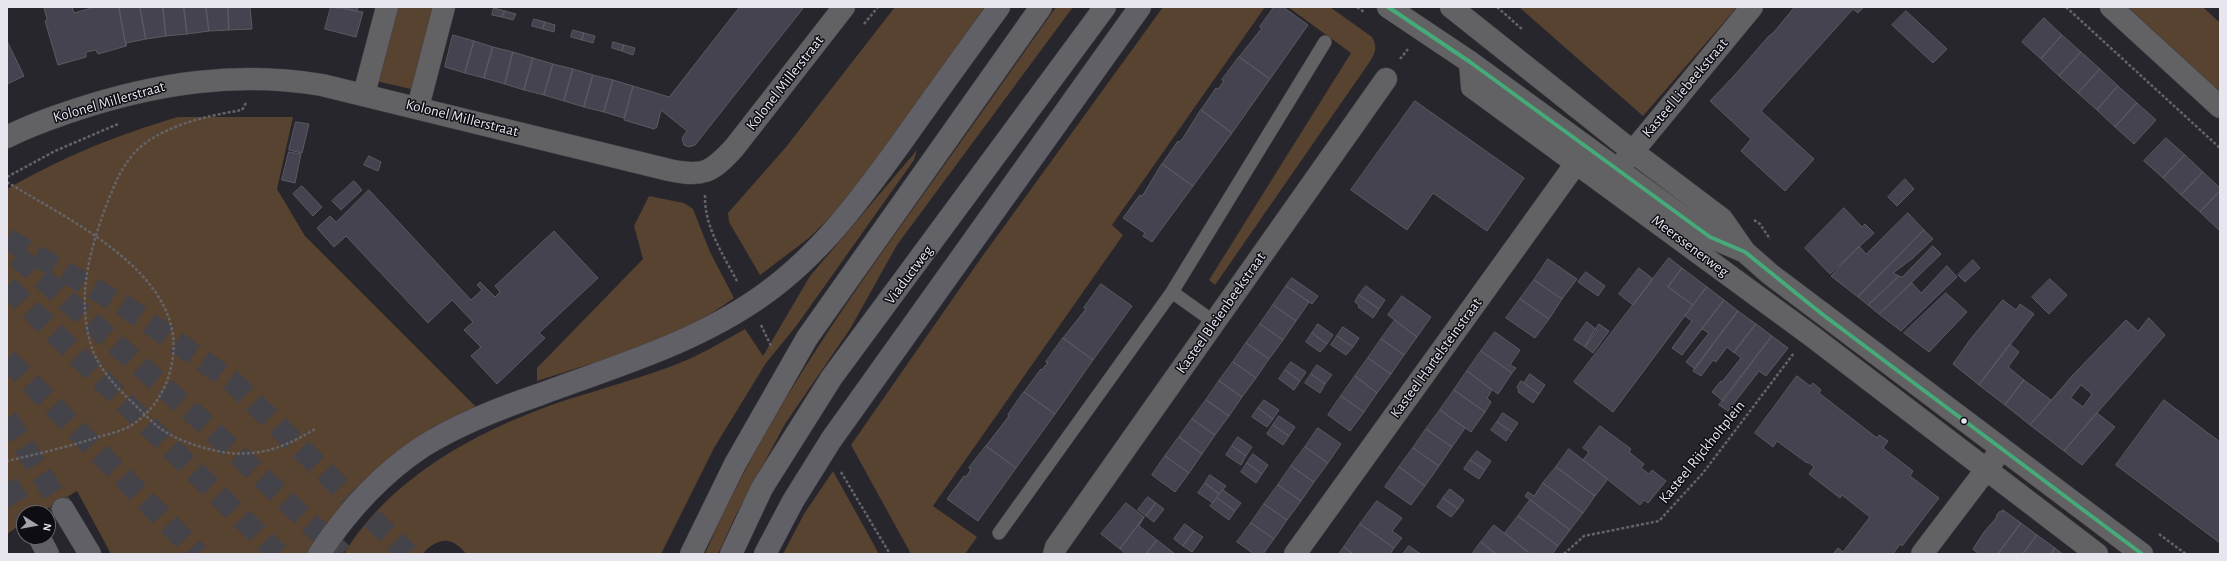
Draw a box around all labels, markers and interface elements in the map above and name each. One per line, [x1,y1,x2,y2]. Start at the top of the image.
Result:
street label: Kolonel Millerstraat [742,32,828,134]
street label: Kasteel Liebeekstraat [1638,35,1732,141]
street label: Kolonel Millerstraat [51,77,167,127]
street label: Kolonel Millerstraat [404,95,520,141]
street label: Meerssenerweg [1648,211,1732,281]
street label: Viaductweg [881,242,937,308]
street label: Kasteel Bleienbeekstraat [1172,249,1270,377]
street label: Kasteel Hartelsteinstraat [1386,294,1486,422]
street label: Kasteel Rijckholtplein [1655,397,1749,507]
unlabelled marker [1959,416,1969,426]
north arrow [16,505,56,545]
text: N [41,522,53,532]

